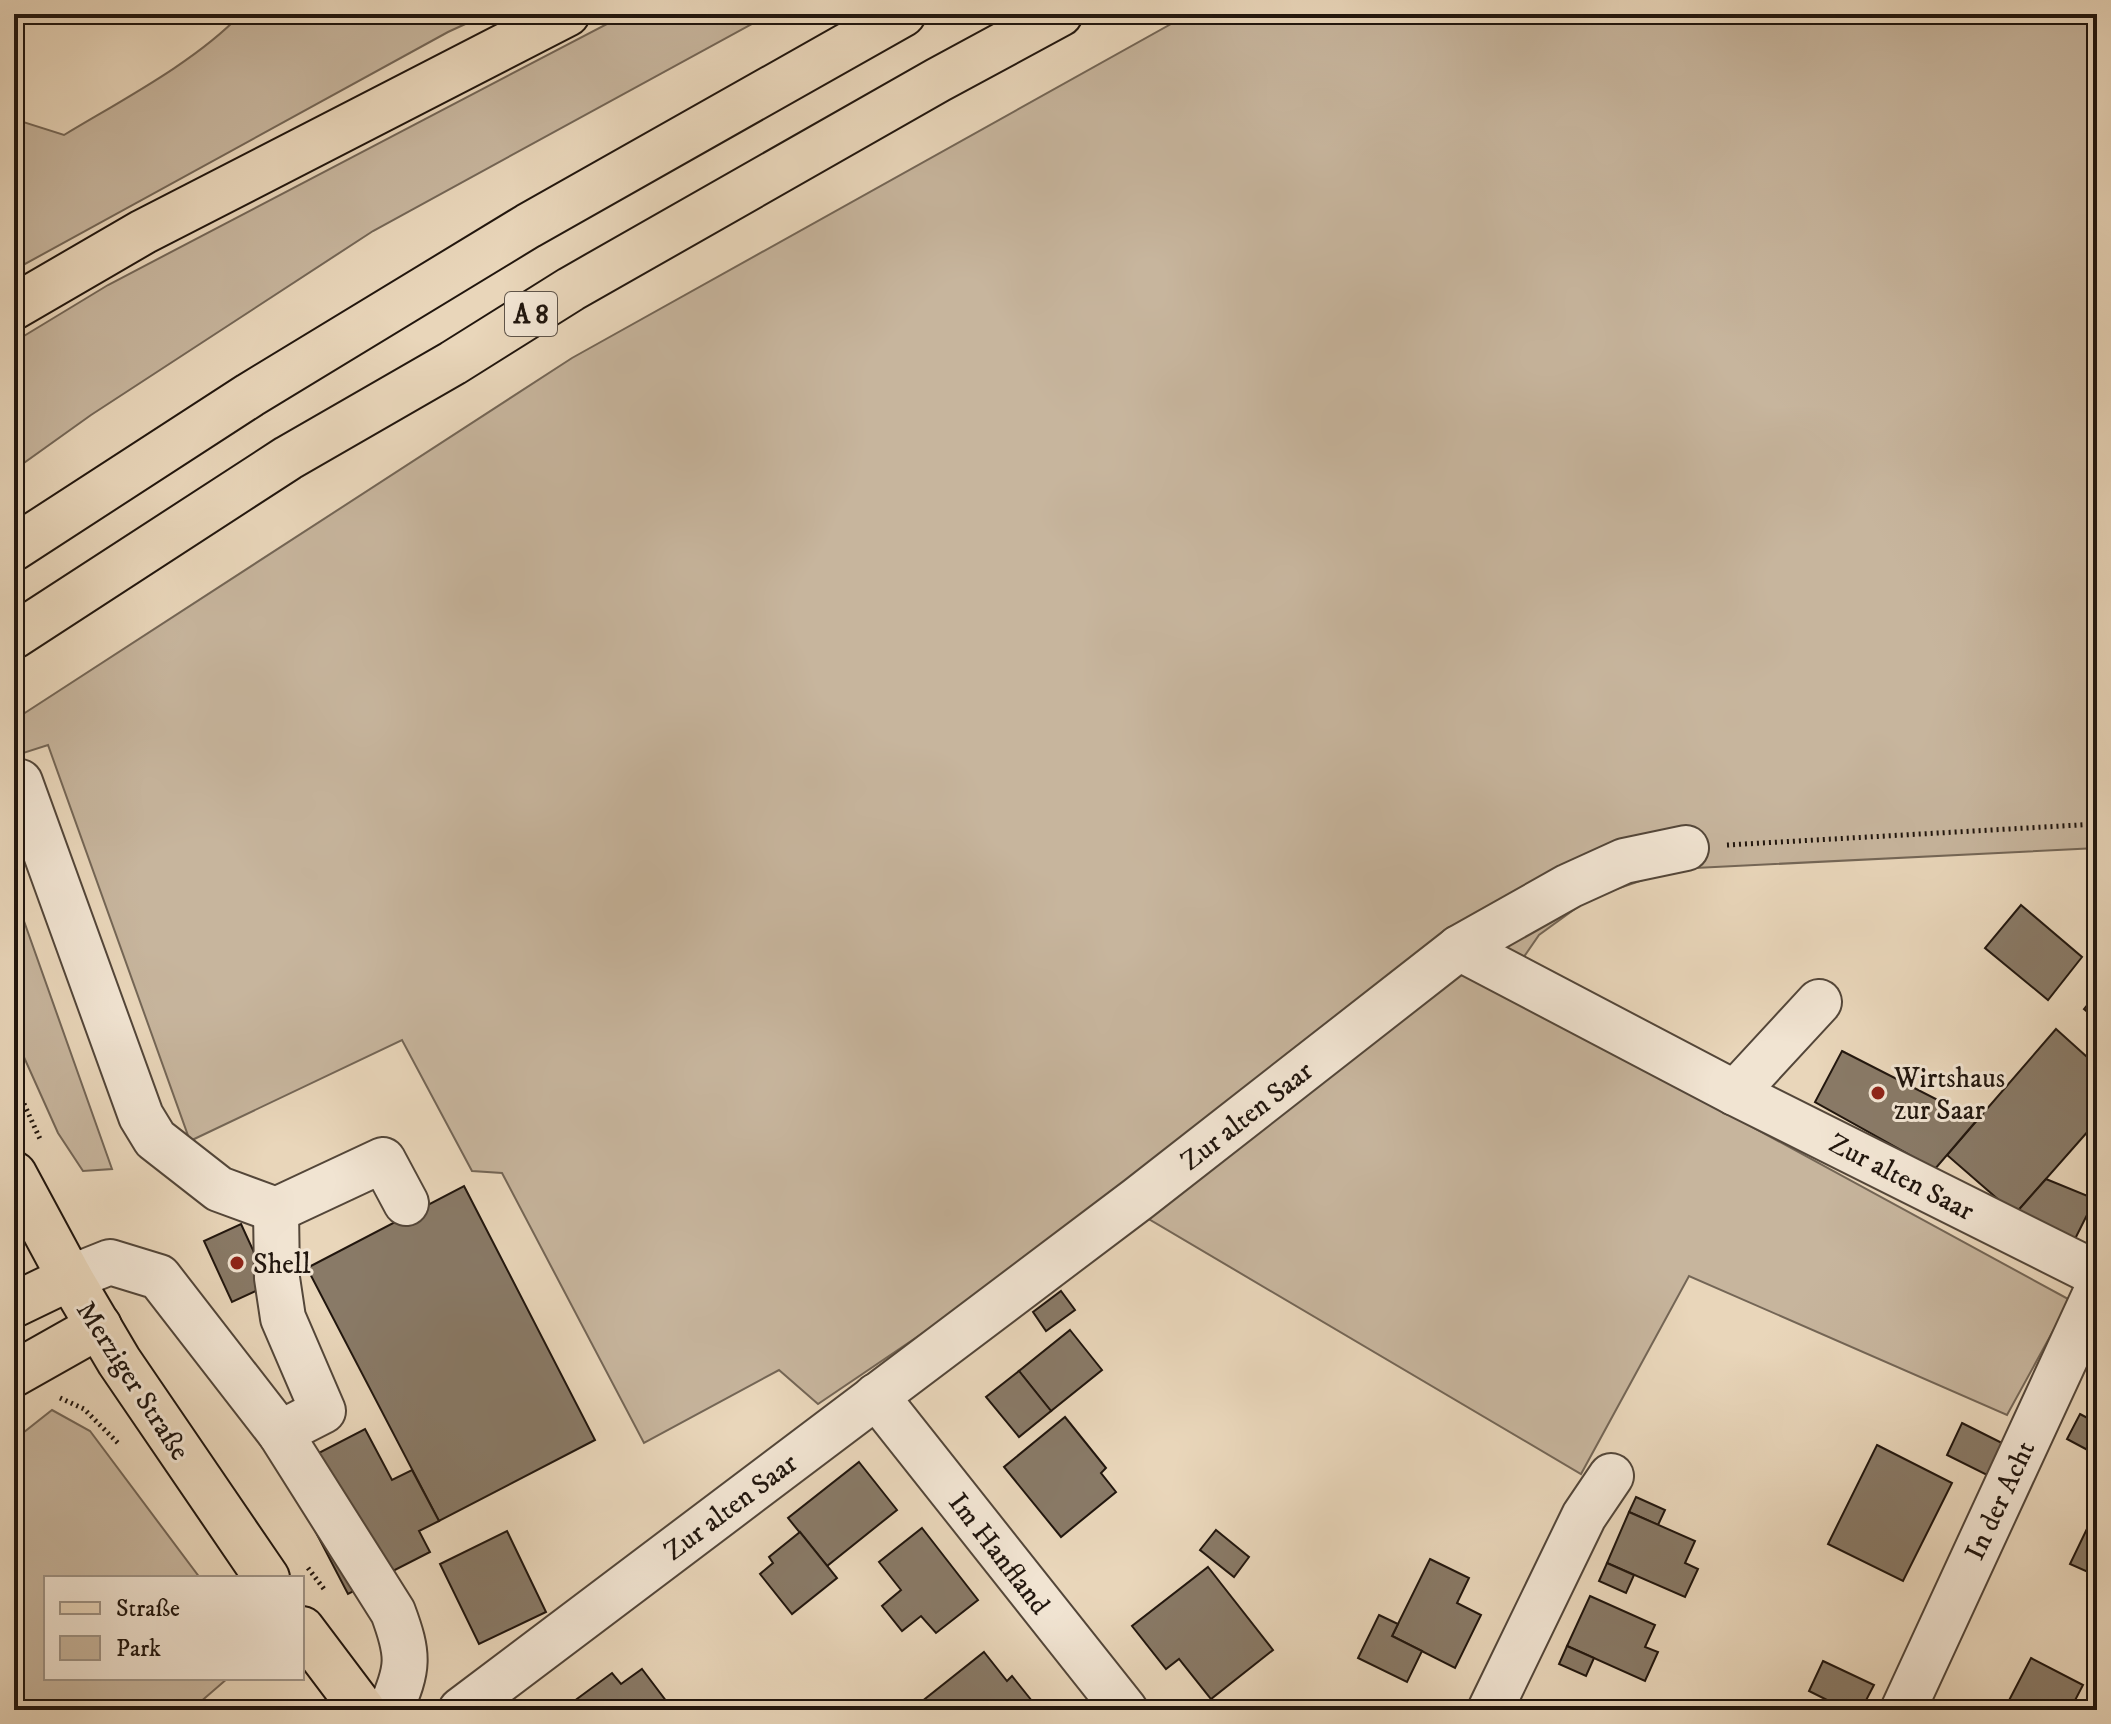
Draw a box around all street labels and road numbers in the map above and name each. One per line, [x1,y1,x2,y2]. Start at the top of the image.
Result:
road number: A 8 [505,292,557,336]
street label: Zur alten Saar [1174,1053,1320,1179]
street label: Zur alten Saar [1823,1126,1980,1229]
street label: Merziger Straße [68,1295,197,1467]
street label: In der Acht [1958,1435,2043,1566]
street label: Zur alten Saar [657,1445,805,1569]
street label: Im Hanfland [940,1486,1057,1622]

